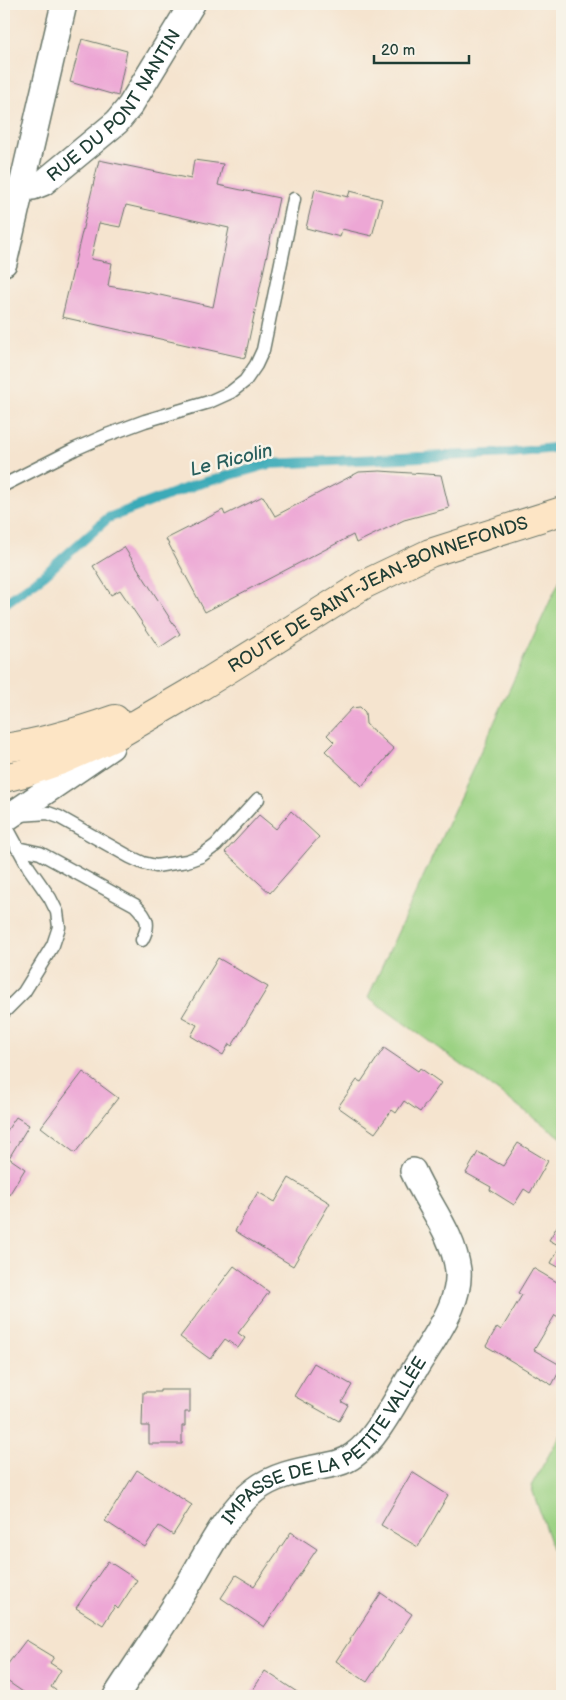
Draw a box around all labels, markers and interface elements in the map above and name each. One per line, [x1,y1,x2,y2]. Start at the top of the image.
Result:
street label: RUE DU PONT NANTIN [43,26,185,186]
scale bar [374,32,468,64]
text: 20 m [381,41,415,60]
water label: Le Ricolin [188,439,275,482]
street label: ROUTE DE SAINT-JEAN-BONNEFONDS [224,512,531,678]
street label: IMPASSE DE LA PETITE VALLÉE [218,1353,431,1528]

